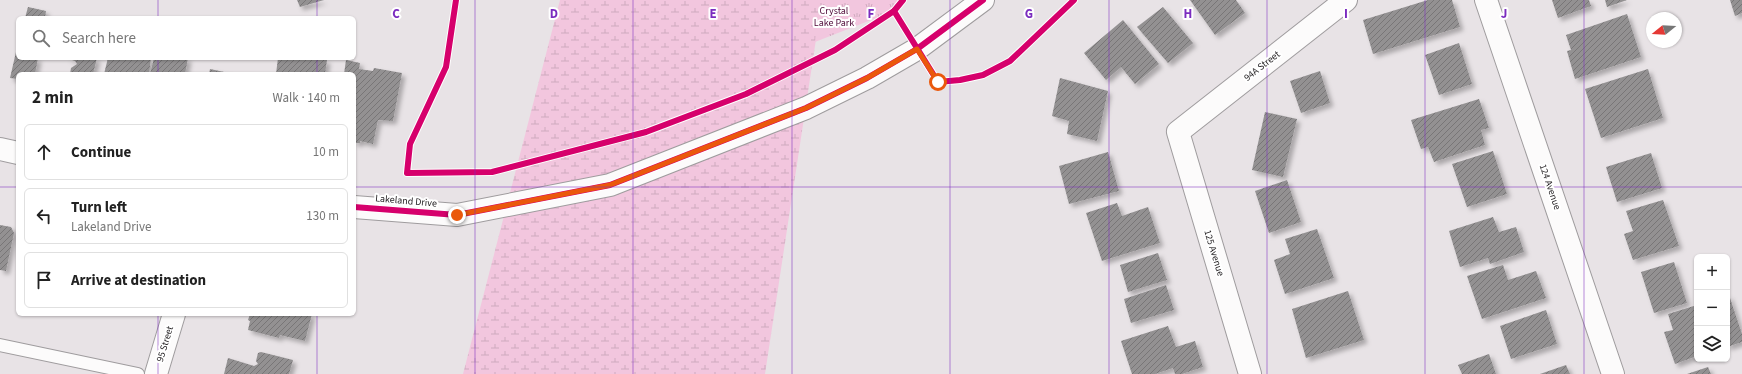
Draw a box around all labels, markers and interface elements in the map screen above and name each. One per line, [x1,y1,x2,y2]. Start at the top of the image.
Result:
park label: Crystal Lake Park [814,4,854,30]
text: C [392,5,400,23]
text: D [550,5,558,23]
text: E [709,5,717,23]
text: F [868,5,875,23]
text: G [1025,5,1033,23]
text: H [1184,5,1192,23]
text: I [1344,5,1348,23]
text: J [1501,5,1507,23]
north arrow [1646,12,1682,48]
search box [16,16,356,60]
icon: search [30,27,52,49]
text: Search here [62,28,136,49]
street label: 94A Street [1241,47,1284,85]
route start [929,73,947,91]
text: 2 min [32,86,73,110]
text: Walk · 140 m [272,89,340,107]
icon: ahead [33,141,55,163]
text: Continue [71,142,131,163]
text: 10 m [313,143,339,161]
street label: 124 Avenue [1536,162,1564,212]
street label: Lakeland Drive [375,191,437,211]
text: Turn left [71,197,127,218]
icon: left [33,205,55,227]
route end [448,206,466,224]
text: 130 m [306,207,339,225]
text: Lakeland Drive [71,218,152,236]
street label: 125 Avenue [1200,228,1228,278]
map controls [1694,254,1730,362]
button: + [1694,254,1730,290]
icon: arrive [33,269,55,291]
text: Arrive at destination [71,270,206,291]
button: − [1694,290,1730,326]
street label: 95 Street [153,324,177,364]
button: layers [1694,326,1730,362]

